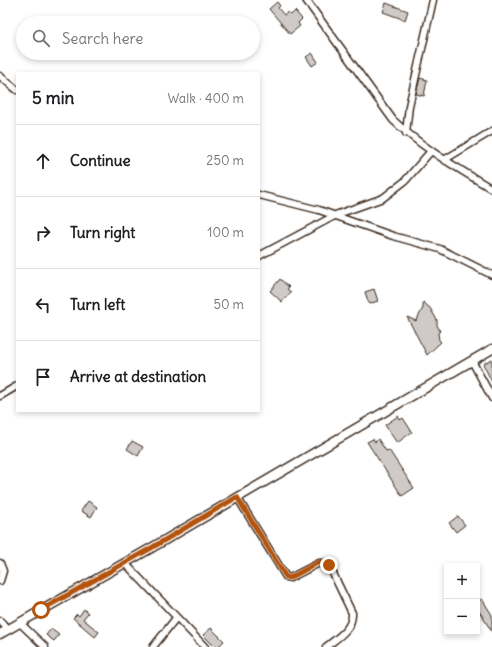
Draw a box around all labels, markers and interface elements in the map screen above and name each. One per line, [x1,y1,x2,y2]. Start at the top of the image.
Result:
search box [16,16,260,60]
icon: search [30,27,52,49]
text: Search here [62,29,143,48]
text: 5 min [32,87,74,109]
text: Walk · 400 m [167,90,244,107]
icon: ahead [32,150,54,172]
text: Continue [70,151,131,170]
text: 250 m [206,152,244,169]
icon: right [32,222,54,244]
text: Turn right [70,223,135,242]
text: 100 m [207,224,244,241]
icon: left [32,294,54,316]
text: Turn left [70,295,125,314]
text: 50 m [213,296,244,313]
icon: arrive [32,366,54,388]
text: Arrive at destination [70,367,206,386]
route end [320,556,338,574]
map controls [444,563,480,635]
button: + [444,563,480,599]
button: − [444,599,480,635]
route start [32,601,50,619]

